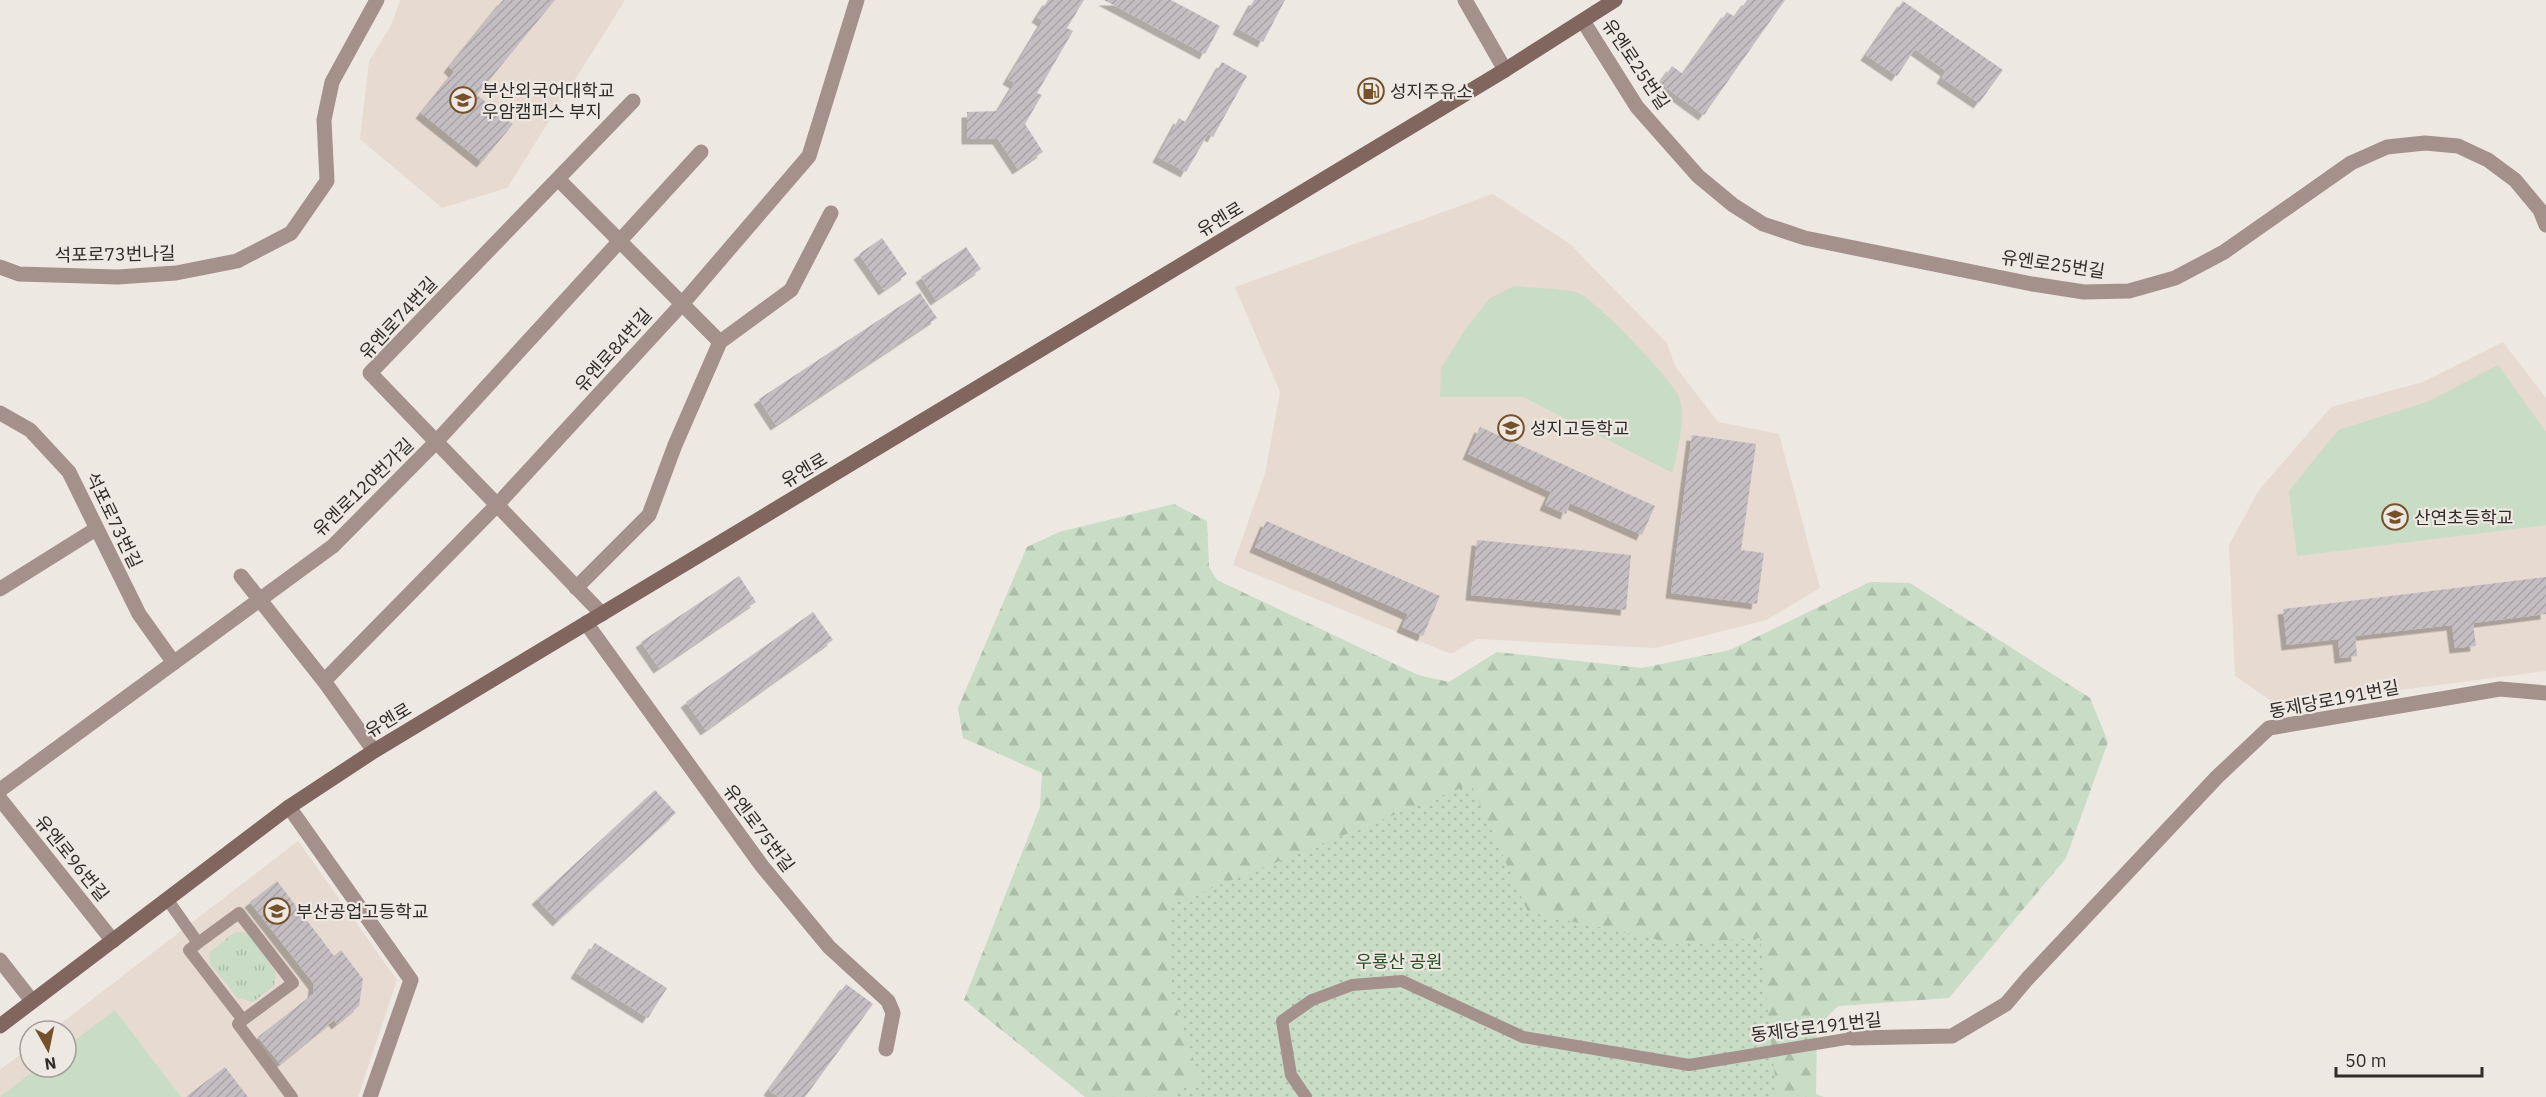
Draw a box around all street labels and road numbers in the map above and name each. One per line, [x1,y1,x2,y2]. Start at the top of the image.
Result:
street label: 유엔로25번길 [1597,14,1675,114]
street label: 유엔로 [1193,196,1247,242]
street label: 석포로73번나길 [54,241,176,267]
street label: 유엔로25번길 [2000,245,2106,283]
street label: 유엔로74번길 [354,272,442,364]
street label: 유엔로84번길 [570,304,656,396]
street label: 유엔로120번가길 [308,433,418,541]
street label: 유엔로 [777,447,831,493]
street label: 석포로73번길 [81,468,147,572]
street label: 동제당로191번길 [2267,675,2401,723]
street label: 유엔로 [361,697,415,743]
street label: 유엔로75번길 [718,779,800,877]
street label: 유엔로96번길 [30,810,114,906]
street label: 동제당로191번길 [1749,1008,1883,1046]

